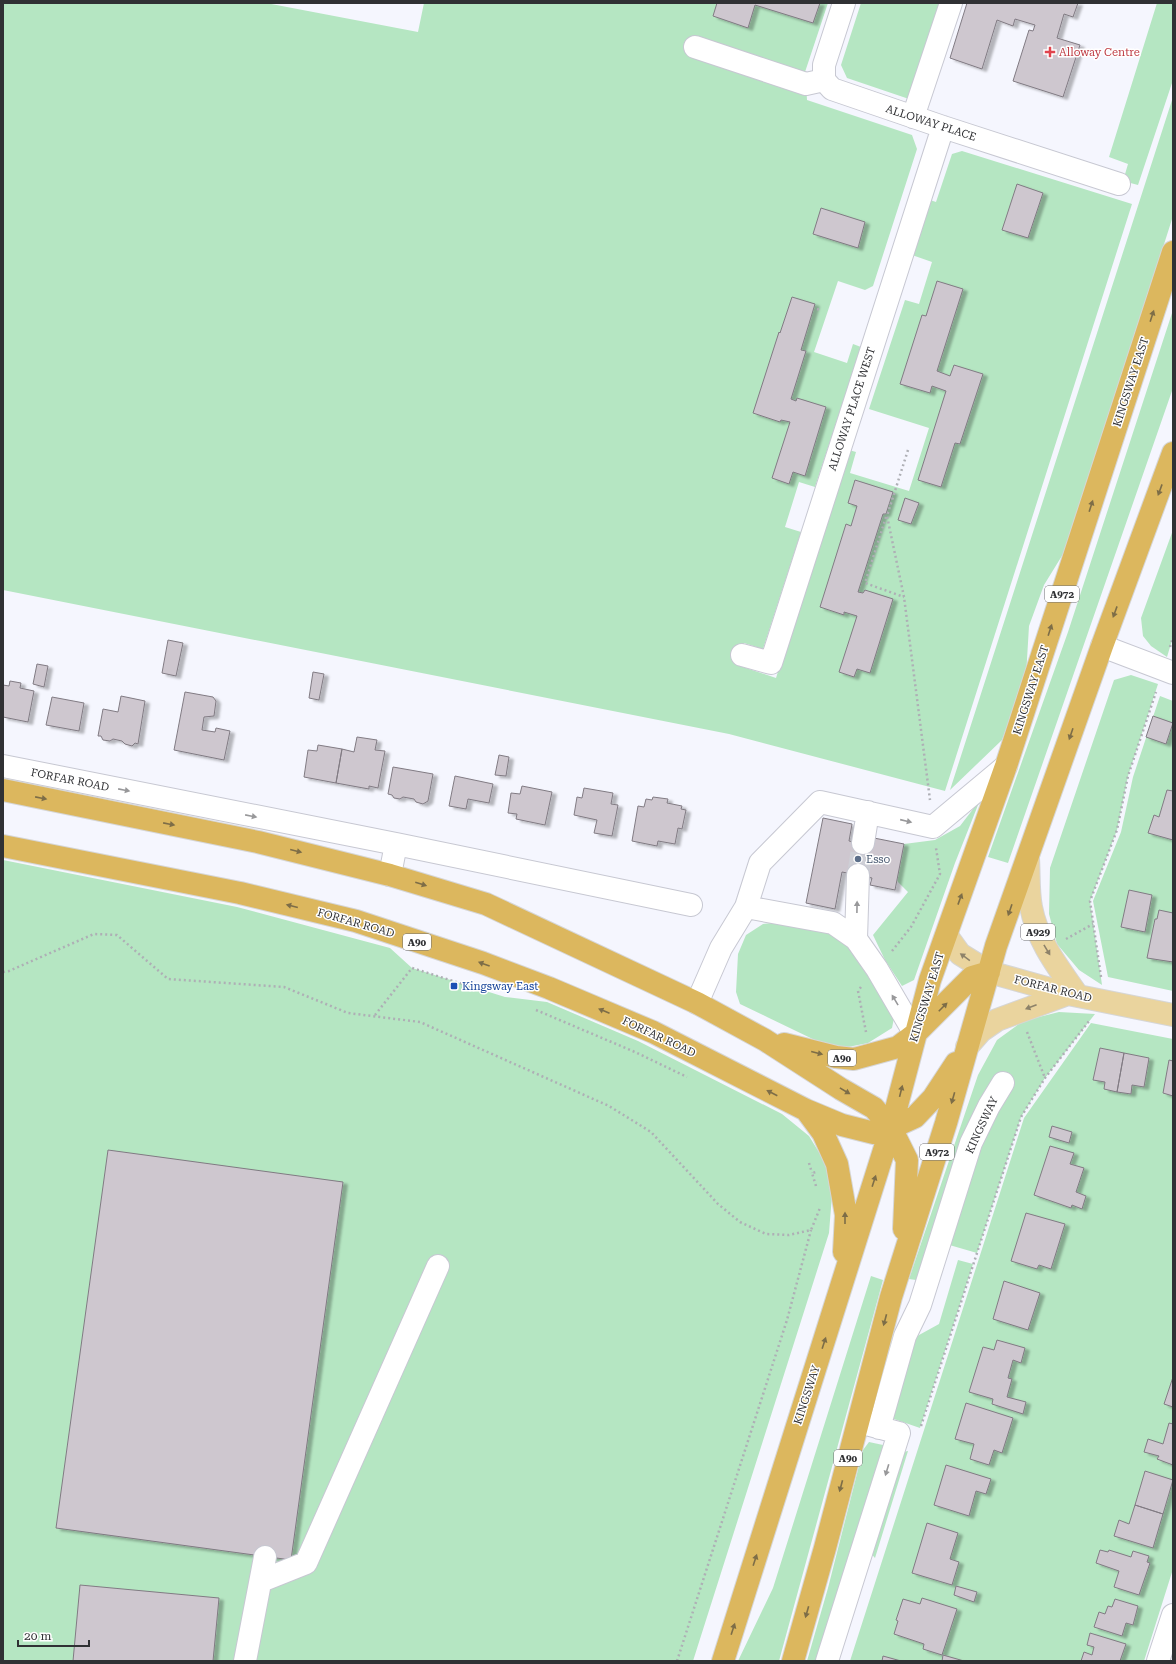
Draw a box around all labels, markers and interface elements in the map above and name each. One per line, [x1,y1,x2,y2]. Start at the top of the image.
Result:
marker: Alloway Centre [1044,46,1056,58]
place label: Alloway Centre [1059,46,1140,59]
street label: ALLOWAY PLACE [884,102,978,144]
one-way arrow [1149,309,1155,321]
street label: KINGSWAY EAST [1110,336,1152,428]
street label: ALLOWAY PLACE WEST [826,345,878,473]
one-way arrow [1156,484,1162,496]
one-way arrow [1088,500,1094,512]
road number: A972 [1045,586,1079,602]
one-way arrow [1112,606,1118,618]
one-way arrow [1048,623,1054,635]
street label: KINGSWAY EAST [1010,644,1052,736]
one-way arrow [1068,729,1074,741]
street label: FORFAR ROAD [30,766,110,794]
one-way arrow [118,788,130,794]
one-way arrow [35,795,47,801]
one-way arrow [245,813,257,819]
one-way arrow [900,818,912,824]
one-way arrow [163,821,175,827]
one-way arrow [289,849,302,855]
place label: Esso [866,853,891,866]
marker: Esso [853,854,863,864]
one-way arrow [416,881,428,887]
one-way arrow [958,893,964,905]
one-way arrow [854,900,860,913]
one-way arrow [286,903,298,909]
one-way arrow [1006,904,1012,916]
street label: FORFAR ROAD [316,906,396,940]
road number: A929 [1021,924,1055,940]
road number: A90 [403,934,431,950]
one-way arrow [1043,944,1050,956]
street label: KINGSWAY EAST [907,950,947,1044]
one-way arrow [960,953,970,961]
one-way arrow [477,960,489,966]
street label: FORFAR ROAD [1013,973,1093,1005]
place label: Kingsway East [462,980,538,993]
marker: Kingsway East [449,981,459,991]
one-way arrow [892,994,899,1006]
one-way arrow [938,1002,948,1012]
one-way arrow [1025,1005,1037,1011]
one-way arrow [598,1008,610,1014]
street label: FORFAR ROAD [620,1014,698,1060]
one-way arrow [810,1050,823,1056]
road number: A90 [828,1050,856,1066]
one-way arrow [898,1084,904,1096]
one-way arrow [840,1087,850,1095]
one-way arrow [766,1089,777,1096]
one-way arrow [950,1092,956,1104]
street label: KINGSWAY [963,1094,1001,1156]
road number: A972 [920,1144,954,1160]
one-way arrow [872,1175,878,1187]
one-way arrow [842,1211,848,1224]
one-way arrow [882,1315,888,1327]
one-way arrow [821,1336,827,1348]
street label: KINGSWAY [791,1363,823,1426]
road number: A90 [834,1450,862,1466]
one-way arrow [884,1465,890,1477]
one-way arrow [837,1480,843,1493]
one-way arrow [752,1554,758,1566]
one-way arrow [804,1606,810,1618]
scale bar [18,1622,89,1648]
one-way arrow [730,1623,736,1635]
text: 20 m [24,1629,51,1643]

